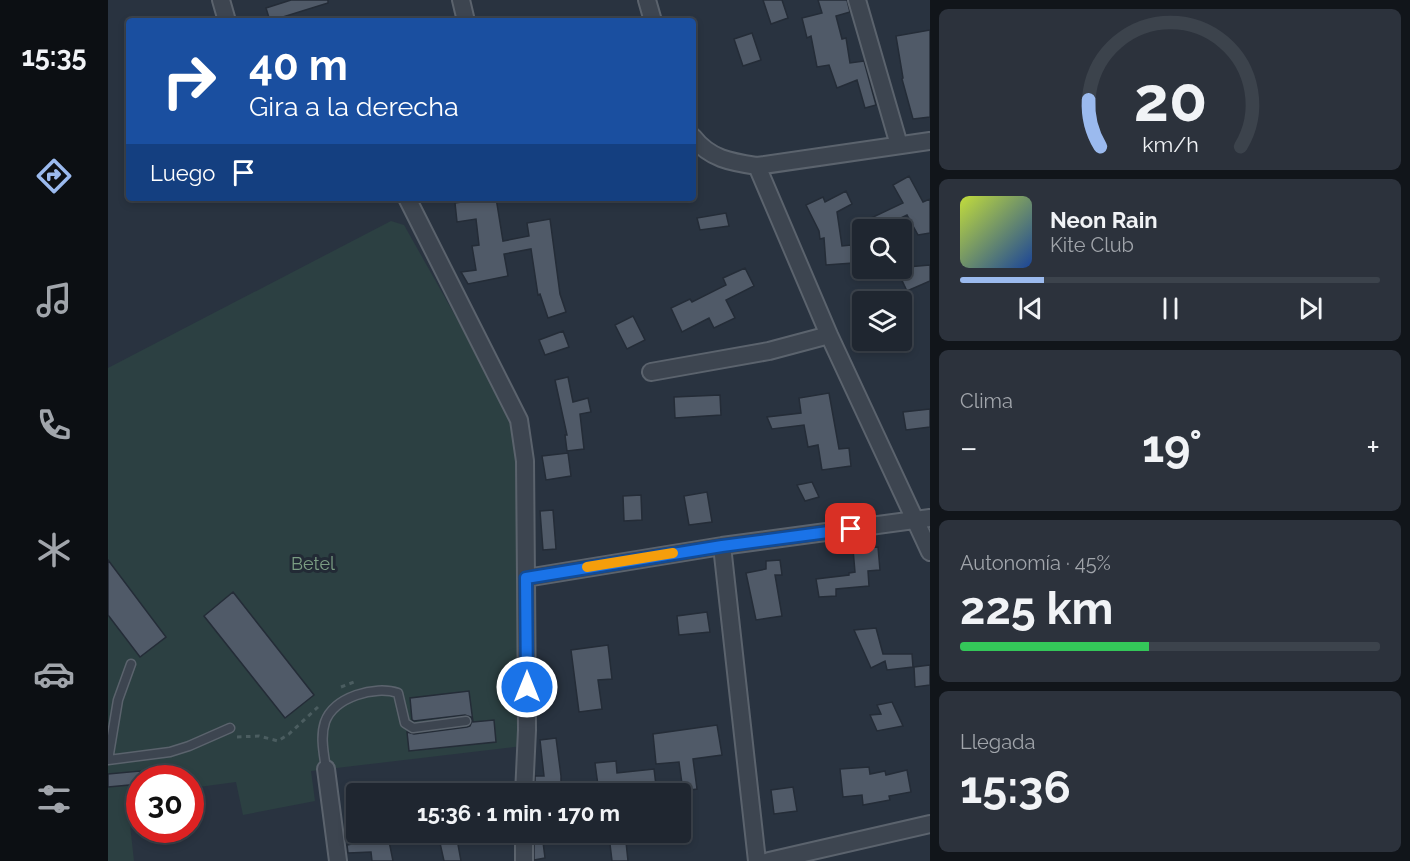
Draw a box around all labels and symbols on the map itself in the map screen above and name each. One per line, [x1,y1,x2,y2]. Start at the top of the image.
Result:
pin [825,503,876,554]
park label: Betel [291,553,335,574]
position arrow [495,655,559,719]
speed limit sign: 30 [126,765,204,843]

